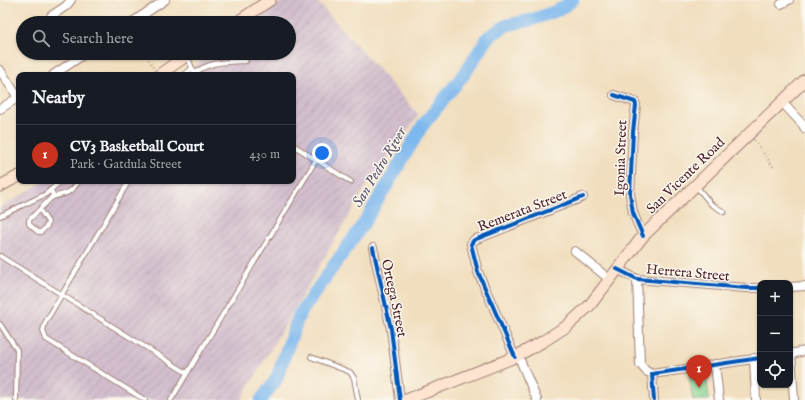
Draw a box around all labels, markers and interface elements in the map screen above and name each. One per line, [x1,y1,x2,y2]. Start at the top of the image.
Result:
search box [16,16,296,60]
icon: search [30,27,52,49]
text: Search here [62,29,133,48]
text: Nearby [32,88,85,109]
street label: Igonia Street [611,119,631,196]
water label: San Pedro River [348,123,411,211]
street label: San Vicente Road [643,133,729,218]
text: CV3 Basketball Court [70,137,204,156]
your location [312,143,332,163]
text: 1 [43,146,47,163]
text: 430 m [250,146,280,163]
text: Park · Gatdula Street [70,156,182,173]
street label: Remerata Street [475,186,570,236]
street label: Ortega Street [377,257,411,339]
street label: Herrera Street [645,260,731,286]
map controls [757,280,793,388]
button: + [757,280,793,316]
button: − [757,316,793,352]
button: locate [757,352,793,388]
pin: 1 [686,355,712,388]

